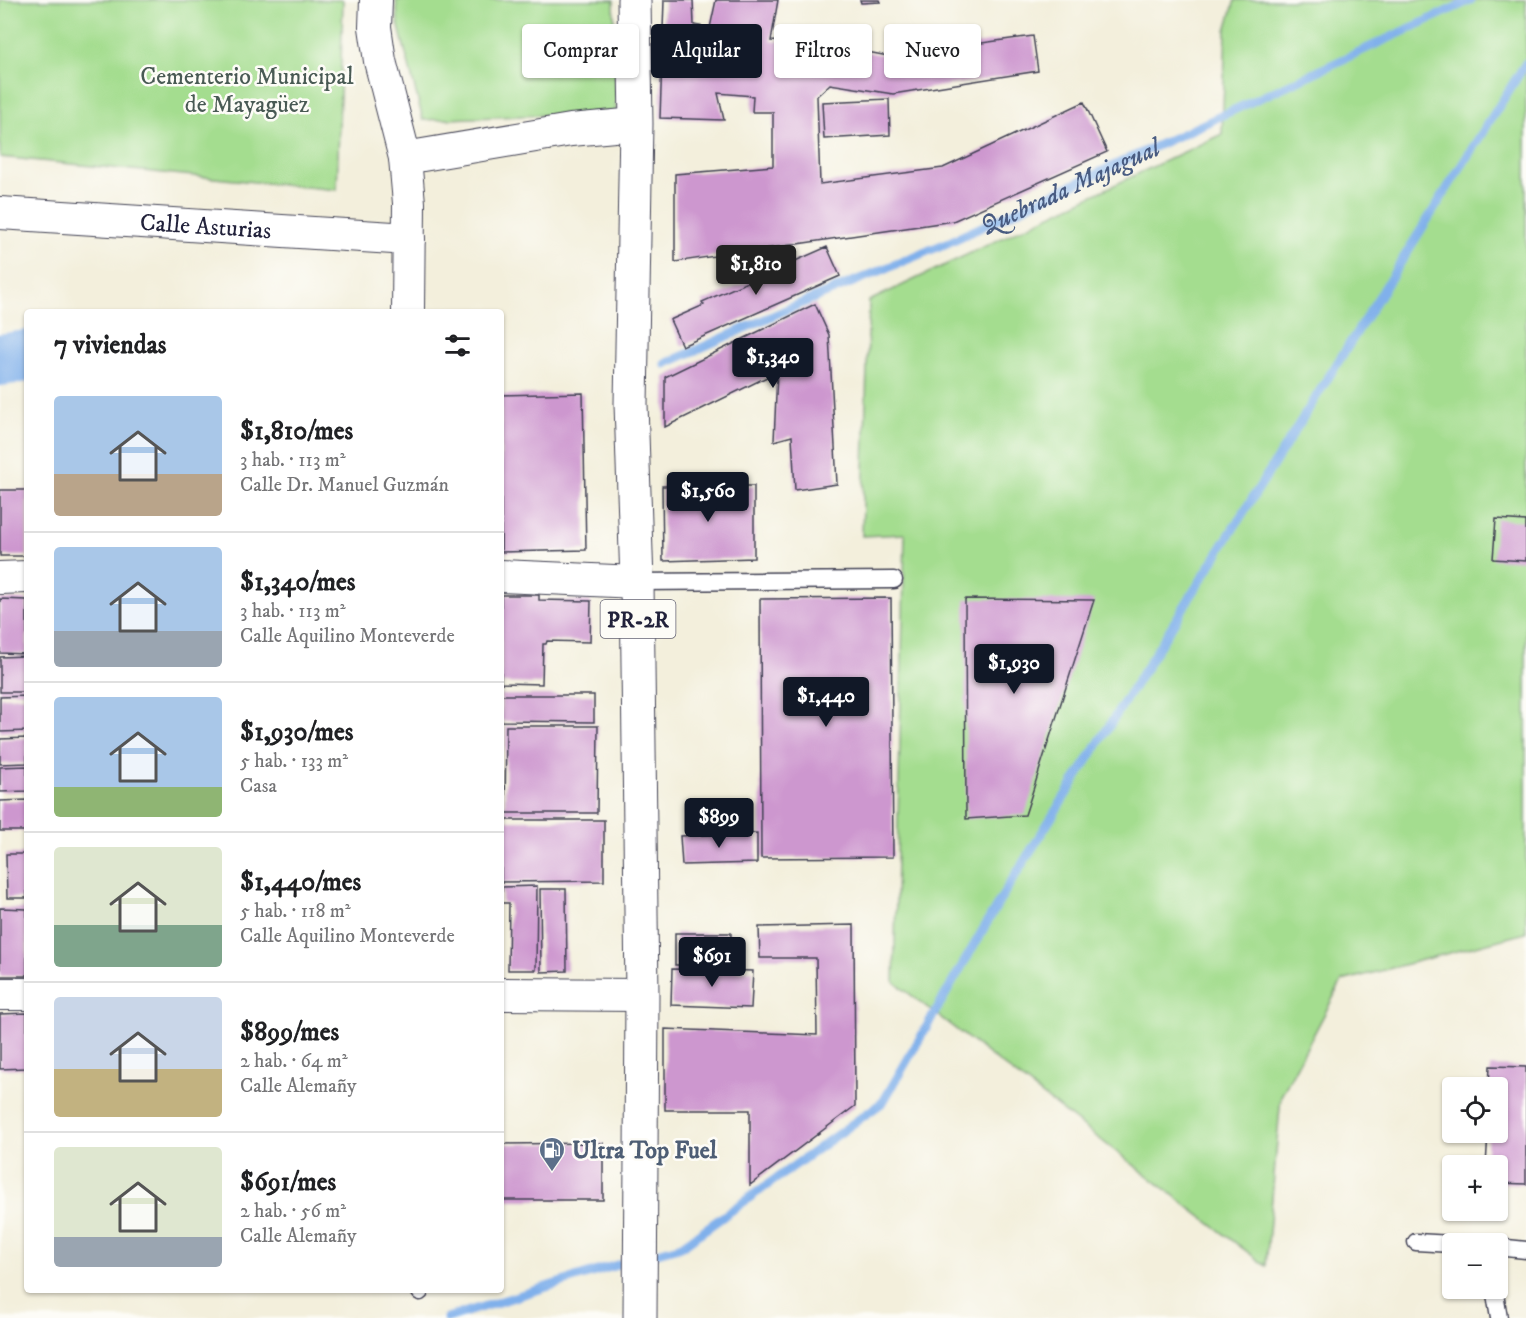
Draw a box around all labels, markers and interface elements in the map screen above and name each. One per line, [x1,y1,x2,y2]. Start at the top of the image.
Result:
chip: Comprar [522,24,639,78]
chip: Alquilar [651,24,762,78]
chip: Filtros [774,24,872,78]
chip: Nuevo [884,24,981,78]
park label: Cementerio Municipal de Mayagüez [140,62,355,120]
water label: Quebrada Majagual [975,130,1168,243]
street label: Calle Asturias [139,208,272,246]
pin: $1,810 [707,245,805,296]
text: $1,810 [730,252,782,277]
text: 7 viviendas [54,329,167,362]
icon: filters [441,329,474,362]
pin: $1,340 [724,338,822,389]
text: $1,340 [746,345,800,370]
text: $1,810/mes [240,415,353,448]
icon: home [102,420,174,492]
text: 3 hab. · 113 m² [240,448,346,473]
pin: $1,560 [659,472,757,523]
text: Calle Dr. Manuel Guzmán [240,473,449,498]
text: $1,560 [681,479,735,504]
text: $1,340/mes [240,566,355,599]
icon: home [102,571,174,643]
text: 3 hab. · 113 m² [240,599,346,624]
road number: PR-2R [600,600,676,638]
text: Calle Aquilino Monteverde [240,624,455,649]
pin: $1,930 [965,644,1063,695]
text: $1,930 [988,651,1040,676]
pin: $1,440 [777,677,875,728]
text: $1,440 [797,684,855,709]
text: $1,930/mes [240,716,353,749]
icon: home [102,721,174,793]
text: 5 hab. · 133 m² [240,749,348,774]
text: Casa [240,774,277,799]
pin: $899 [683,798,755,849]
text: $899 [699,805,739,830]
text: $1,440/mes [240,866,361,899]
icon: home [102,871,174,943]
text: 5 hab. · 118 m² [240,899,351,924]
text: Calle Aquilino Monteverde [240,924,455,949]
pin: $691 [676,937,748,988]
text: $691 [693,944,731,969]
text: $899/mes [240,1016,339,1049]
icon: home [102,1021,174,1093]
text: 2 hab. · 64 m² [240,1049,348,1074]
text: Calle Alemañy [240,1074,357,1099]
map controls [1442,1077,1508,1299]
button: locate [1442,1077,1508,1143]
fuel station icon: Ultra Top Fuel [537,1135,567,1173]
place label: Ultra Top Fuel [572,1136,718,1166]
button: + [1442,1155,1508,1221]
text: $691/mes [240,1166,336,1199]
icon: home [102,1171,174,1243]
text: 2 hab. · 56 m² [240,1199,346,1224]
text: Calle Alemañy [240,1224,357,1249]
button: − [1442,1233,1508,1299]

